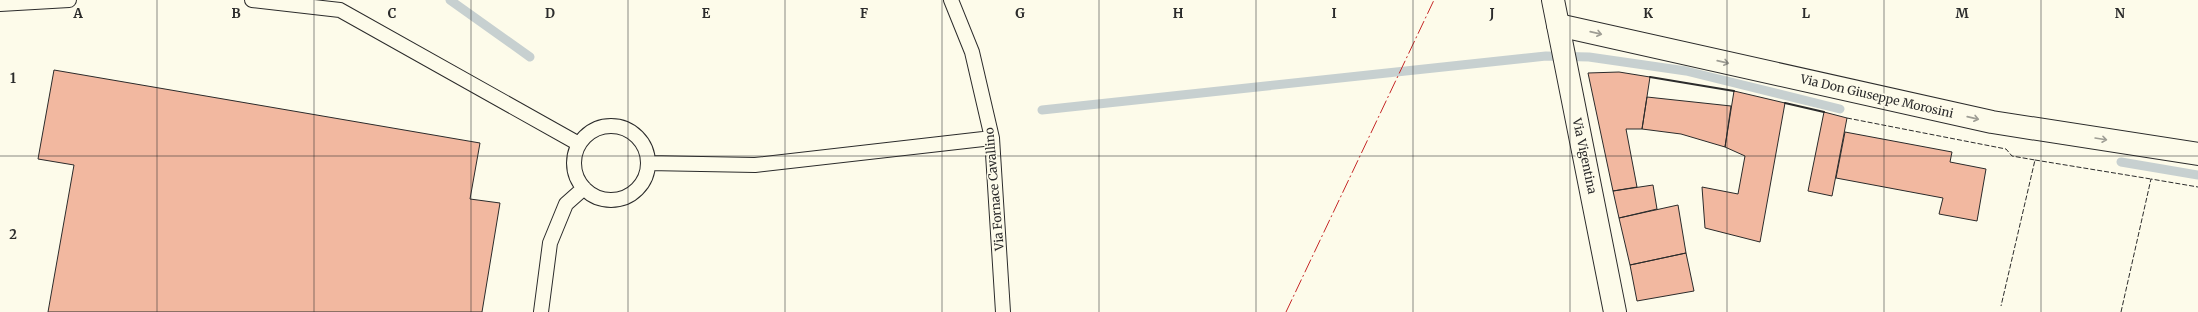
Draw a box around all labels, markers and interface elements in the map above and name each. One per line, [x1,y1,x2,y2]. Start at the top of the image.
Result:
text: A [72,5,83,22]
text: B [231,5,241,22]
text: C [388,5,397,22]
text: D [545,5,555,22]
text: E [702,5,711,22]
text: F [860,5,868,22]
text: G [1015,5,1025,22]
text: H [1173,5,1184,22]
text: I [1331,5,1337,22]
text: J [1488,5,1495,22]
text: K [1643,5,1653,22]
text: L [1802,5,1811,22]
text: M [1955,5,1969,22]
text: N [2115,5,2126,22]
one-way arrow [1589,30,1602,38]
one-way arrow [1716,58,1729,66]
text: 1 [10,70,16,87]
street label: Via Don Giuseppe Morosini [1798,71,1955,121]
one-way arrow [1966,115,1979,122]
street label: Via Vigentina [1569,116,1600,196]
street label: Via Fornace Cavallino [981,127,1007,252]
one-way arrow [2094,135,2107,143]
text: 2 [9,226,17,243]

